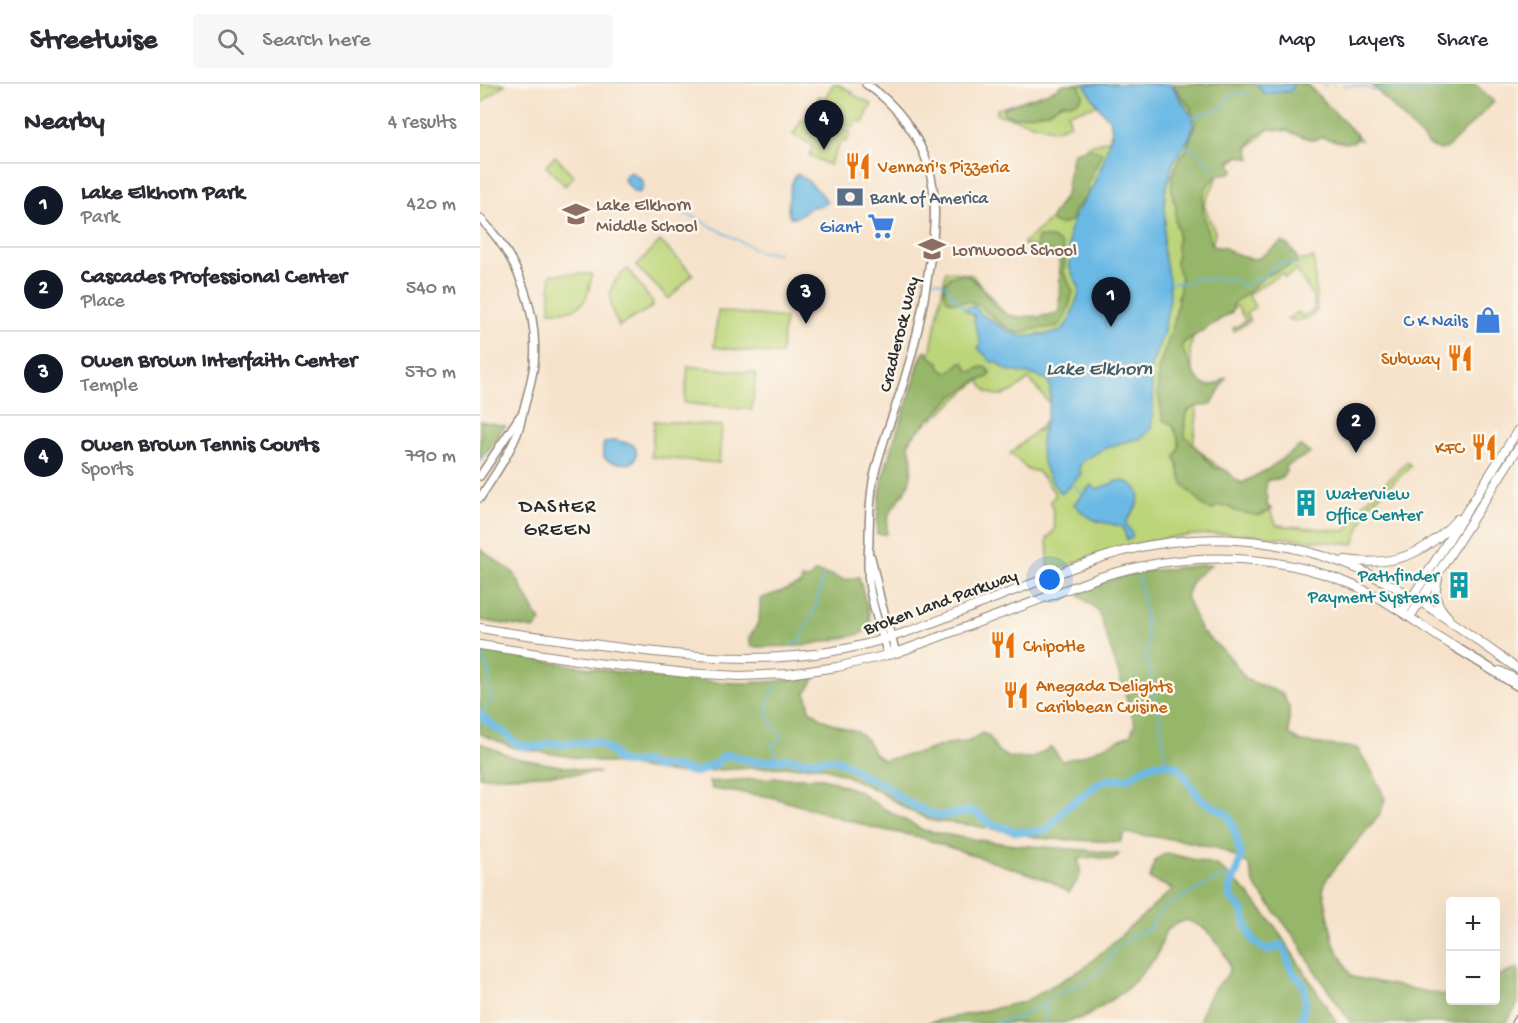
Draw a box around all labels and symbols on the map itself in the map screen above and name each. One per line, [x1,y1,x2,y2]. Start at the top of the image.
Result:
pin: 4 [804,100,844,150]
restaurant icon: Vennari's Pizzeria [843,151,873,181]
place label: Vennari's Pizzeria [877,158,1010,179]
bank icon: Bank of America [835,182,865,212]
place label: Bank of America [869,189,989,210]
place label: Lake Elkhorn Middle School [596,196,698,238]
school or university icon: Lake Elkhorn Middle School [561,199,591,229]
supermarket icon: Giant [866,211,896,241]
place label: Giant [820,218,863,239]
school or university icon: Lornwood School [917,234,947,264]
place label: Lornwood School [952,241,1077,262]
pin: 3 [786,274,826,324]
street label: Cradlerock Way [876,275,925,394]
pin: 1 [1092,278,1130,327]
shop icon: C K Nails [1473,305,1503,335]
place label: C K Nails [1404,312,1469,333]
restaurant icon: Subway [1445,343,1475,373]
place label: Subway [1381,350,1440,371]
water label: Lake Elkhorn [1046,359,1152,382]
pin: 2 [1336,404,1376,453]
restaurant icon: KFC [1469,432,1499,462]
place label: KFC [1435,439,1465,460]
place label: Waterview Office Center [1326,485,1424,527]
building icon: Waterview Office Center [1291,488,1321,518]
district label: DASHER GREEN [517,497,597,543]
your location [1035,565,1064,594]
street label: Broken Land Parkway [860,566,1021,641]
place label: Pathfinder Payment Systems [1307,567,1441,609]
building icon: Pathfinder Payment Systems [1444,570,1474,600]
restaurant icon: Chipotle [988,630,1018,660]
place label: Chipotle [1023,637,1086,658]
place label: Anegada Delights Caribbean Cuisine [1036,677,1174,719]
restaurant icon: Anegada Delights Caribbean Cuisine [1001,680,1031,710]

